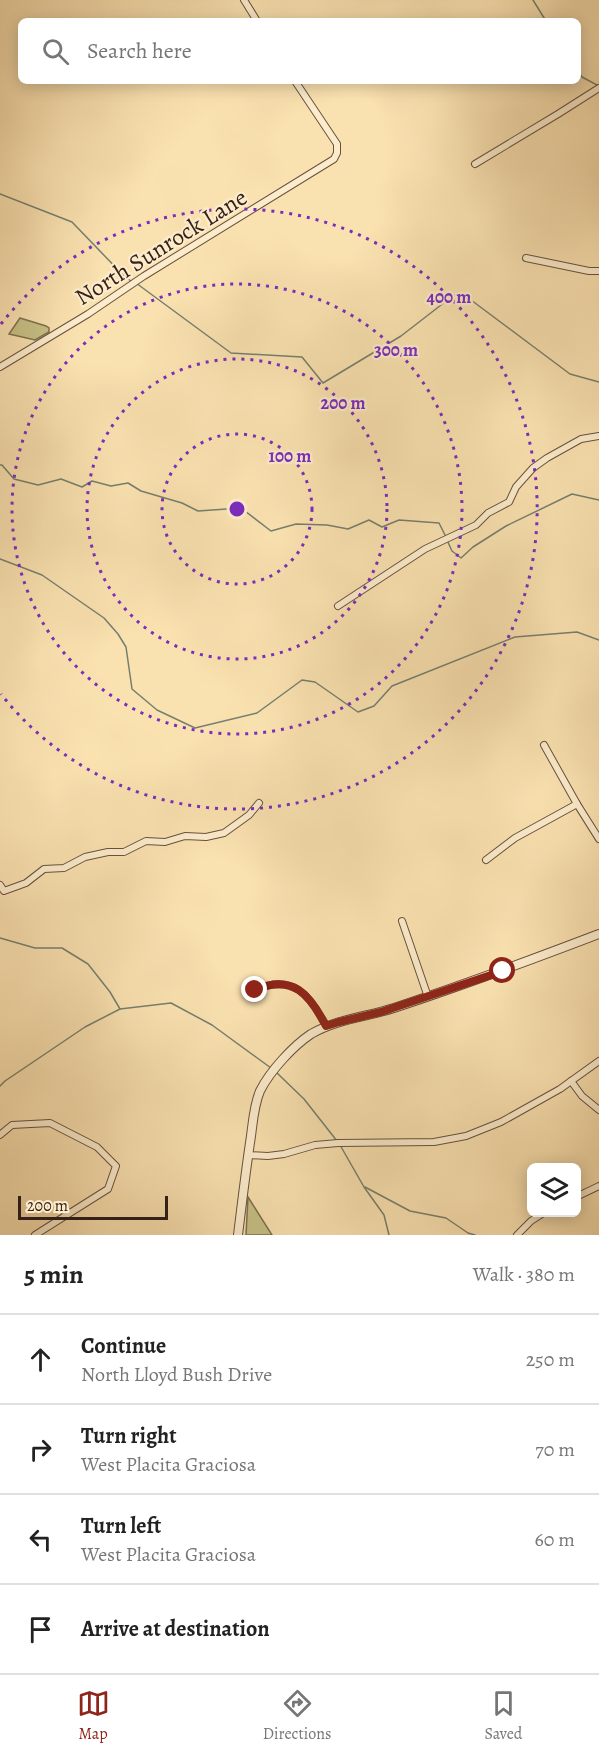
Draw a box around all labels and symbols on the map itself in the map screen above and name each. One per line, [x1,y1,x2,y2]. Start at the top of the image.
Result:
street label: North Sunrock Lane [69,181,253,313]
text: 400 m [427,285,471,309]
text: 300 m [374,338,418,362]
text: 200 m [320,391,366,415]
text: 100 m [269,444,311,468]
centre of rings [227,499,247,519]
route start [489,957,515,983]
route end [241,976,267,1002]
scale bar [18,1193,168,1220]

